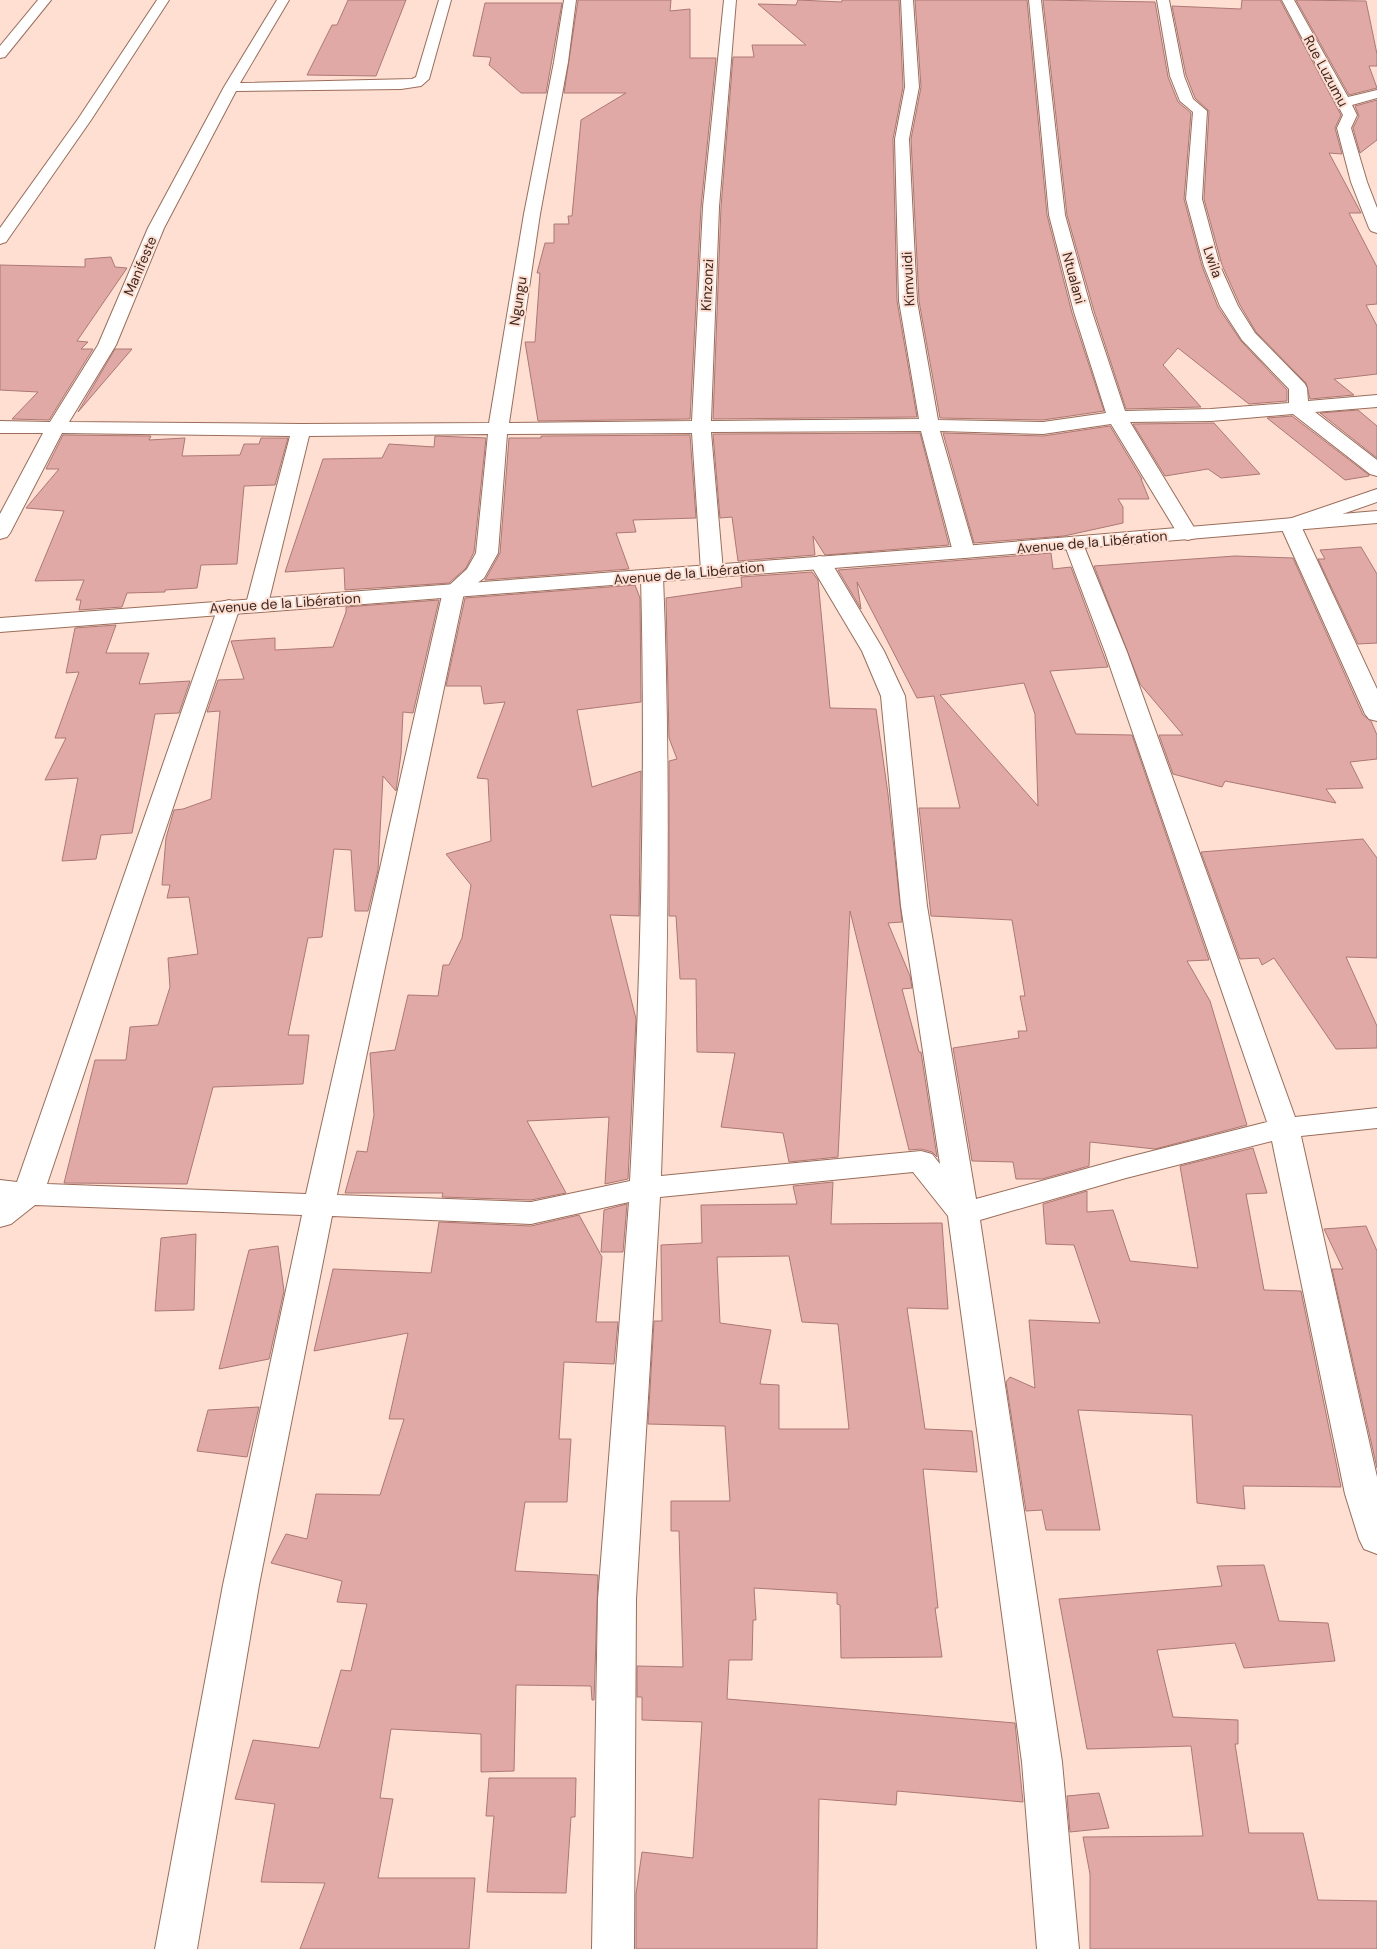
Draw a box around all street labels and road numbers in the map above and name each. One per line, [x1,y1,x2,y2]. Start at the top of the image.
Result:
street label: Rue Luzumu [1300,32,1352,110]
street label: Manifeste [119,233,161,299]
street label: Lwila [1199,244,1227,280]
street label: Ntualani [1058,250,1090,306]
street label: Kimvuidi [898,251,918,307]
street label: Kinzonzi [697,259,717,311]
street label: Ngungu [505,275,531,327]
street label: Avenue de la Libération [1016,526,1168,558]
street label: Avenue de la Libération [613,557,765,589]
street label: Avenue de la Libération [209,589,361,617]

